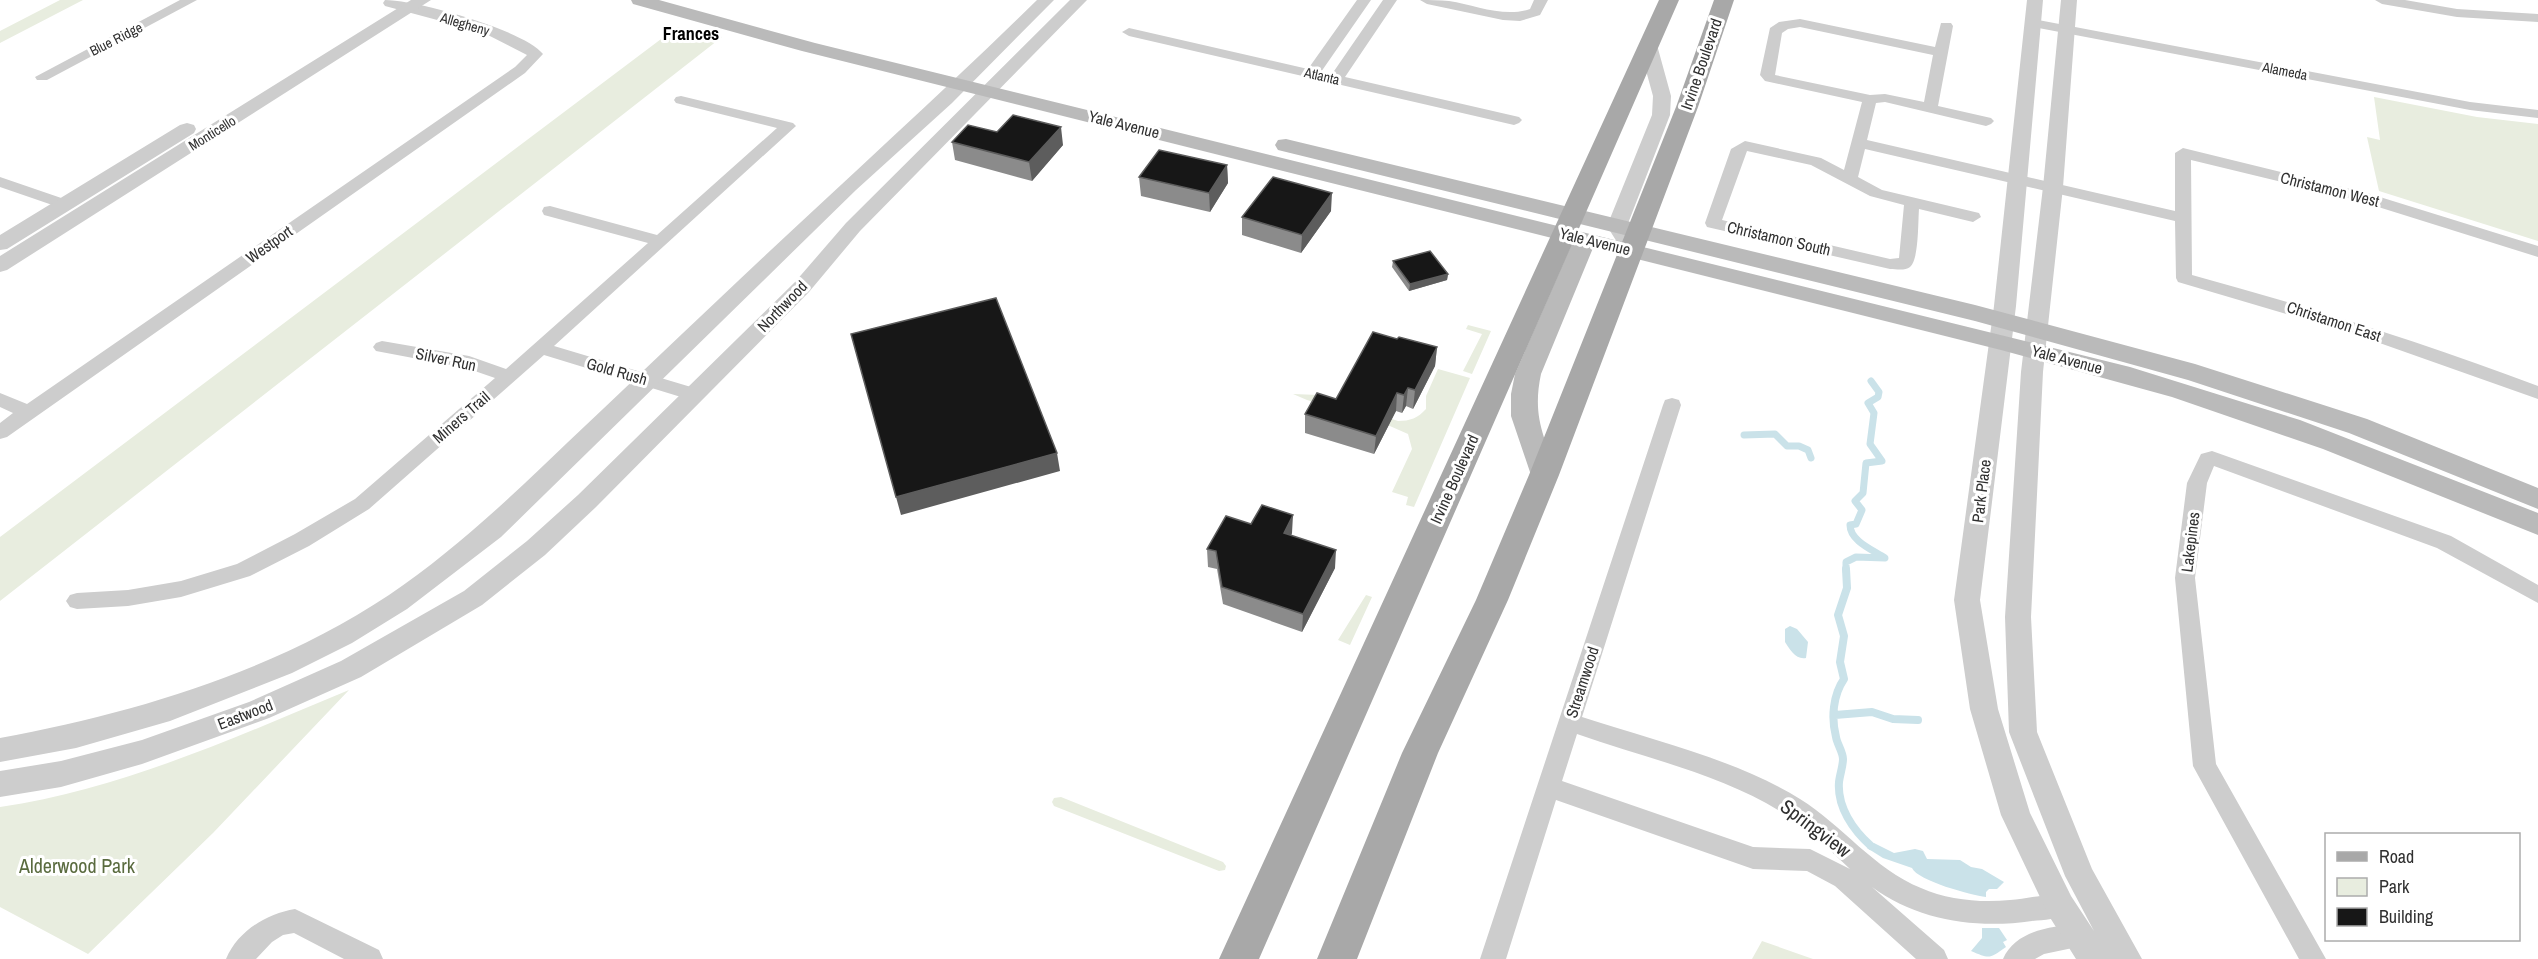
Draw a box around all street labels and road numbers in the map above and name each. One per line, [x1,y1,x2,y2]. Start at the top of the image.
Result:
street label: Allegheny [437,8,492,40]
street label: Irvine Boulevard [1675,15,1727,113]
street label: Blue Ridge [87,18,145,60]
street label: Alameda [2260,58,2310,84]
street label: Atlanta [1302,63,1342,89]
street label: Yale Avenue [1086,105,1162,143]
street label: Monticello [185,112,239,154]
street label: Christamon West [2278,166,2382,212]
street label: Christamon South [1725,215,1833,261]
street label: Westport [241,220,297,268]
street label: Yale Avenue [1557,222,1633,260]
street label: Northwood [752,276,812,336]
street label: Christamon East [2284,295,2384,347]
street label: Yale Avenue [2029,339,2105,379]
street label: Silver Run [414,342,478,376]
street label: Gold Rush [584,352,650,390]
street label: Miners Trail [428,386,494,448]
street label: Irvine Boulevard [1425,431,1483,527]
street label: Park Place [1966,458,1996,524]
street label: Lakepines [2175,511,2205,573]
street label: Streamwood [1560,644,1604,720]
street label: Eastwood [214,693,276,735]
street label: Springview [1775,793,1857,864]

